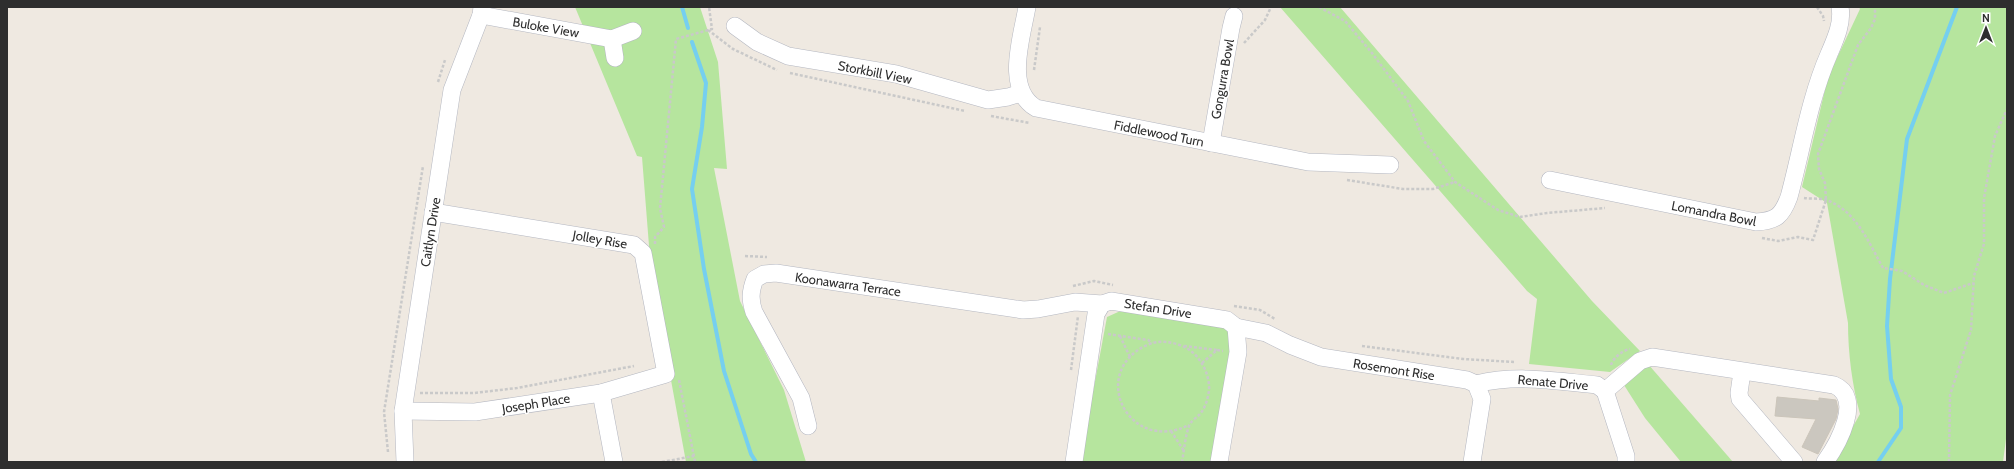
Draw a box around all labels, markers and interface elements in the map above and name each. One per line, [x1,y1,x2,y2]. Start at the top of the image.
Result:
north arrow [1966,8,2006,48]
text: N [1982,11,1990,25]
street label: Buloke View [512,13,581,41]
street label: Gongurra Bowl [1207,38,1237,120]
street label: Storkbill View [837,57,914,87]
street label: Fiddlewood Turn [1113,116,1205,150]
street label: Caitlyn Drive [417,196,443,268]
street label: Lomandra Bowl [1670,197,1758,229]
street label: Jolley Rise [571,226,629,252]
street label: Koonawarra Terrace [794,269,902,299]
street label: Stefan Drive [1123,295,1193,321]
street label: Rosemont Rise [1352,355,1436,383]
street label: Renate Drive [1517,371,1589,393]
street label: Joseph Place [500,390,572,416]

